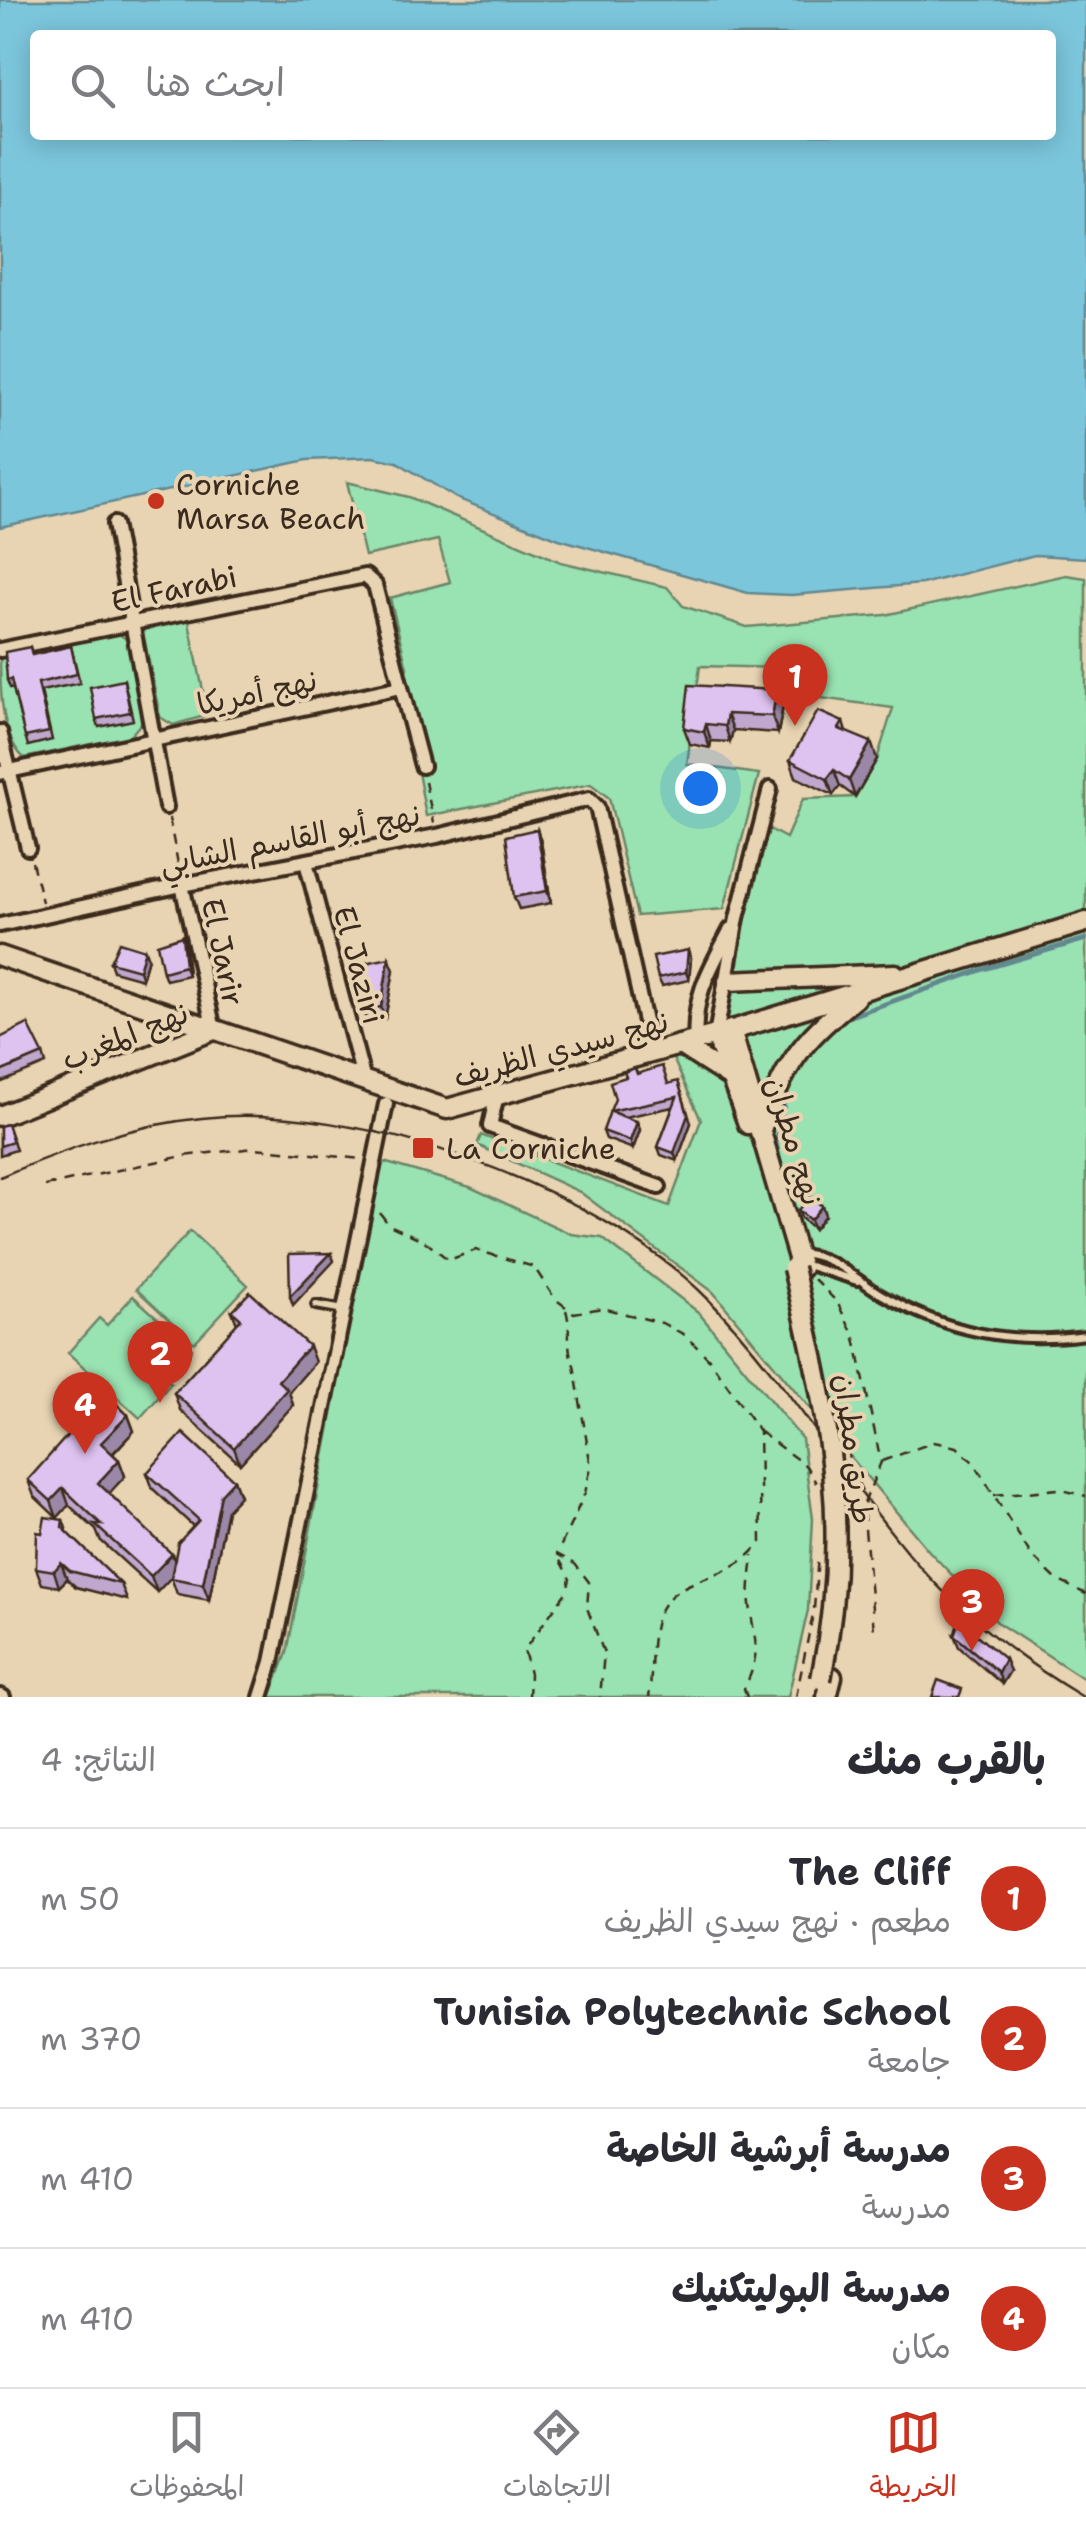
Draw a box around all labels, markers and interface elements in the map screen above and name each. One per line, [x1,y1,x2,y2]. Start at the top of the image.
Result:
search box [30,30,1056,140]
text: ابحث هنا [145,57,285,108]
icon: search [65,58,120,113]
place label: Corniche Marsa Beach [176,464,365,539]
marker: Corniche Marsa Beach [145,490,167,512]
street label: El Farabi [107,556,241,622]
pin: 1 [762,644,828,726]
street label: نهج أمريكا [193,659,321,725]
your location [675,763,726,814]
street label: نهج أبو القاسم الشابي [156,794,425,890]
street label: El Jarir [192,894,254,1010]
street label: El Jaziri [324,901,394,1029]
street label: نهج المغرب [55,992,195,1080]
street label: نهج سيدي الظريف [449,1001,673,1098]
street label: نهج مطران [755,1072,833,1210]
place label: La Corniche [446,1128,616,1169]
marker: La Corniche [410,1135,436,1161]
pin: 2 [128,1320,192,1403]
pin: 4 [52,1372,118,1454]
street label: طريق مطران [824,1372,884,1526]
pin: 3 [940,1568,1004,1651]
text: بالقرب منك [847,1731,1046,1787]
text: النتائج: 4 [40,1738,156,1781]
text: The Cliff [789,1846,951,1897]
text: 50 m [40,1877,120,1920]
text: 1 [1006,1877,1021,1920]
text: مطعم · نهج سيدي الظريف [604,1899,951,1942]
text: Tunisia Polytechnic School [433,1986,951,2037]
text: 370 m [40,2017,142,2060]
text: 2 [1002,2017,1025,2060]
text: جامعة [868,2039,951,2082]
text: مدرسة أبرشية الخاصة [606,2123,951,2174]
text: 410 m [40,2157,134,2200]
text: 3 [1002,2157,1025,2200]
text: مدرسة [862,2185,951,2228]
text: مدرسة البوليتكنيك [672,2263,951,2314]
text: 410 m [40,2297,134,2340]
text: 4 [1002,2297,1025,2340]
text: مكان [892,2325,951,2368]
tab: المحفوظات [129,2405,245,2511]
tab: الاتجاهات [503,2405,611,2511]
tab: الخريطة [869,2405,957,2511]

